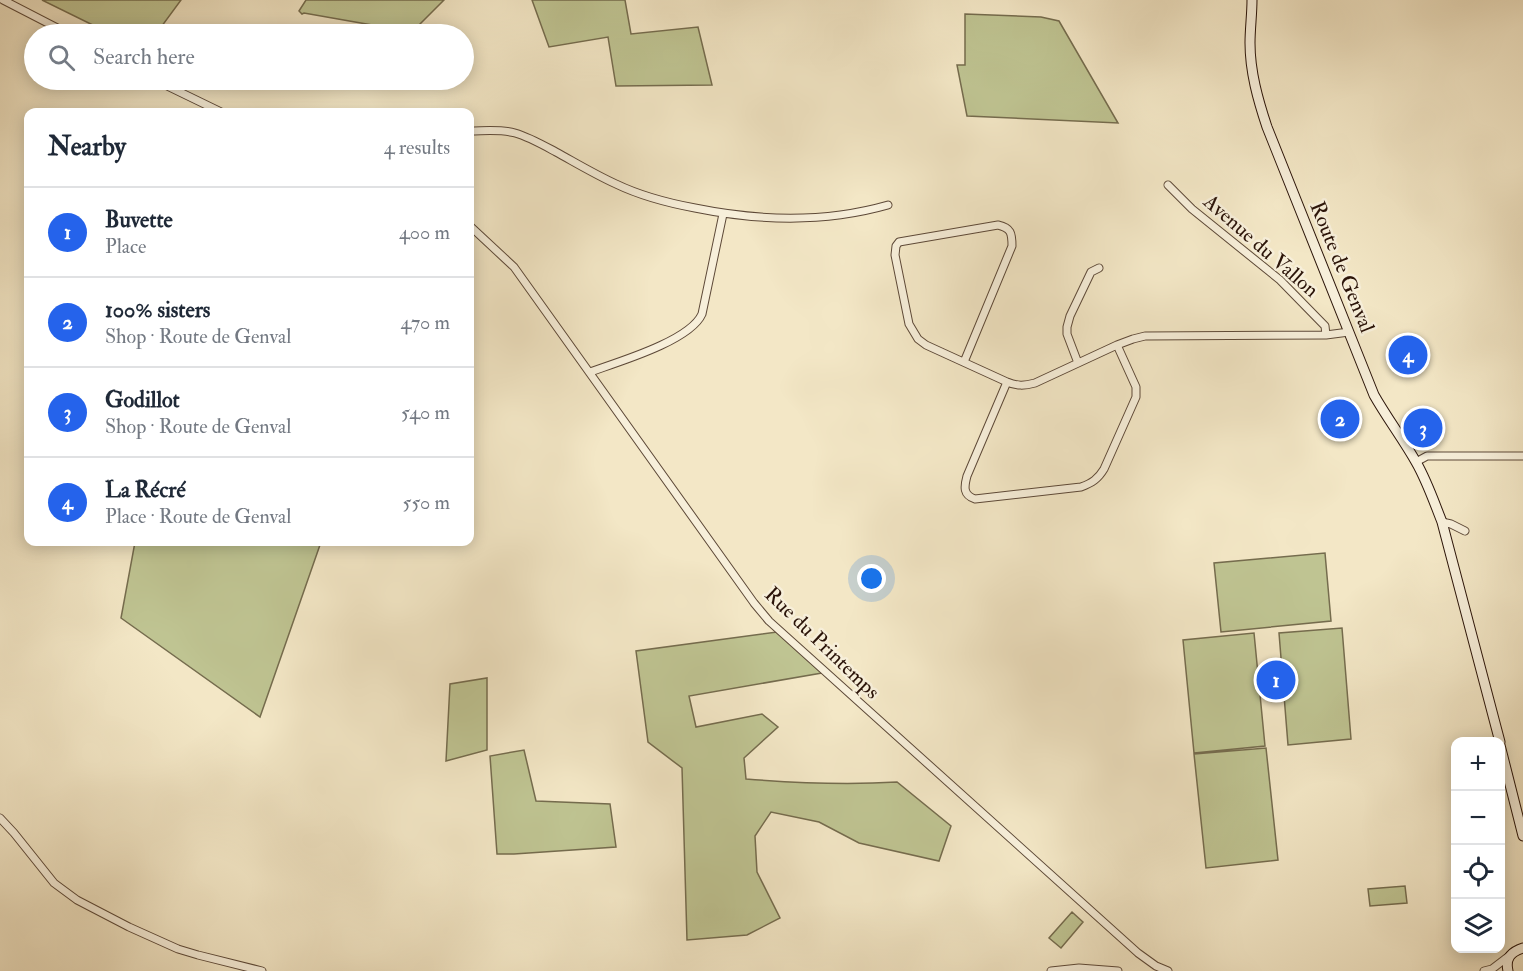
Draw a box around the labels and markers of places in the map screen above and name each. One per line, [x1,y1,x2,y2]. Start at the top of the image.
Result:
pin: 4 [1388,332,1428,378]
pin: 2 [1320,396,1360,442]
pin: 3 [1404,406,1442,450]
pin: 1 [1256,658,1296,702]

